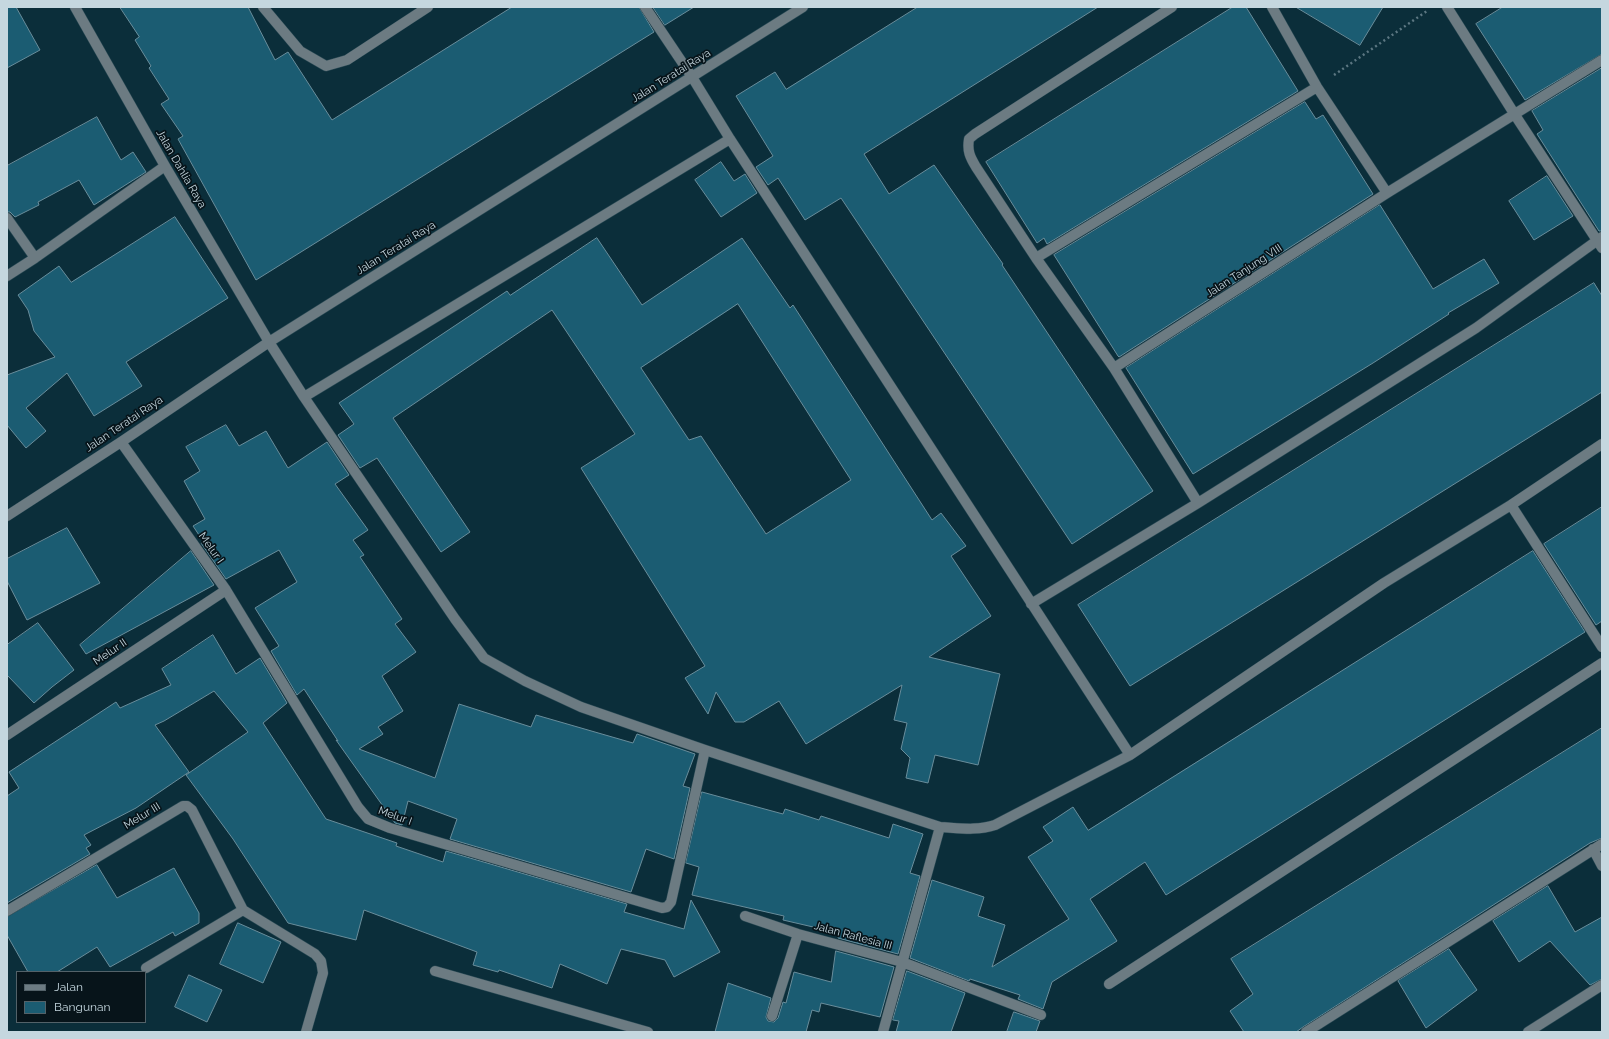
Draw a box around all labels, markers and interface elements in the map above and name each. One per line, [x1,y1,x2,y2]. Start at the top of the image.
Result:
street label: Jalan Teratai Raya [629,46,713,106]
street label: Jalan Dahlia Raya [153,127,209,211]
street label: Jalan Teratai Raya [354,218,438,278]
street label: Jalan Tanjung VIII [1203,241,1285,301]
street label: Jalan Teratai Raya [83,393,165,455]
street label: Melur I [196,530,226,566]
street label: Melur II [91,636,129,668]
street label: Melur III [121,800,163,832]
street label: Melur I [376,804,414,828]
street label: Jalan Raflesia III [813,919,893,953]
legend [16,971,146,1023]
text: Jalan [54,980,83,994]
text: Bangunan [54,1000,111,1014]

